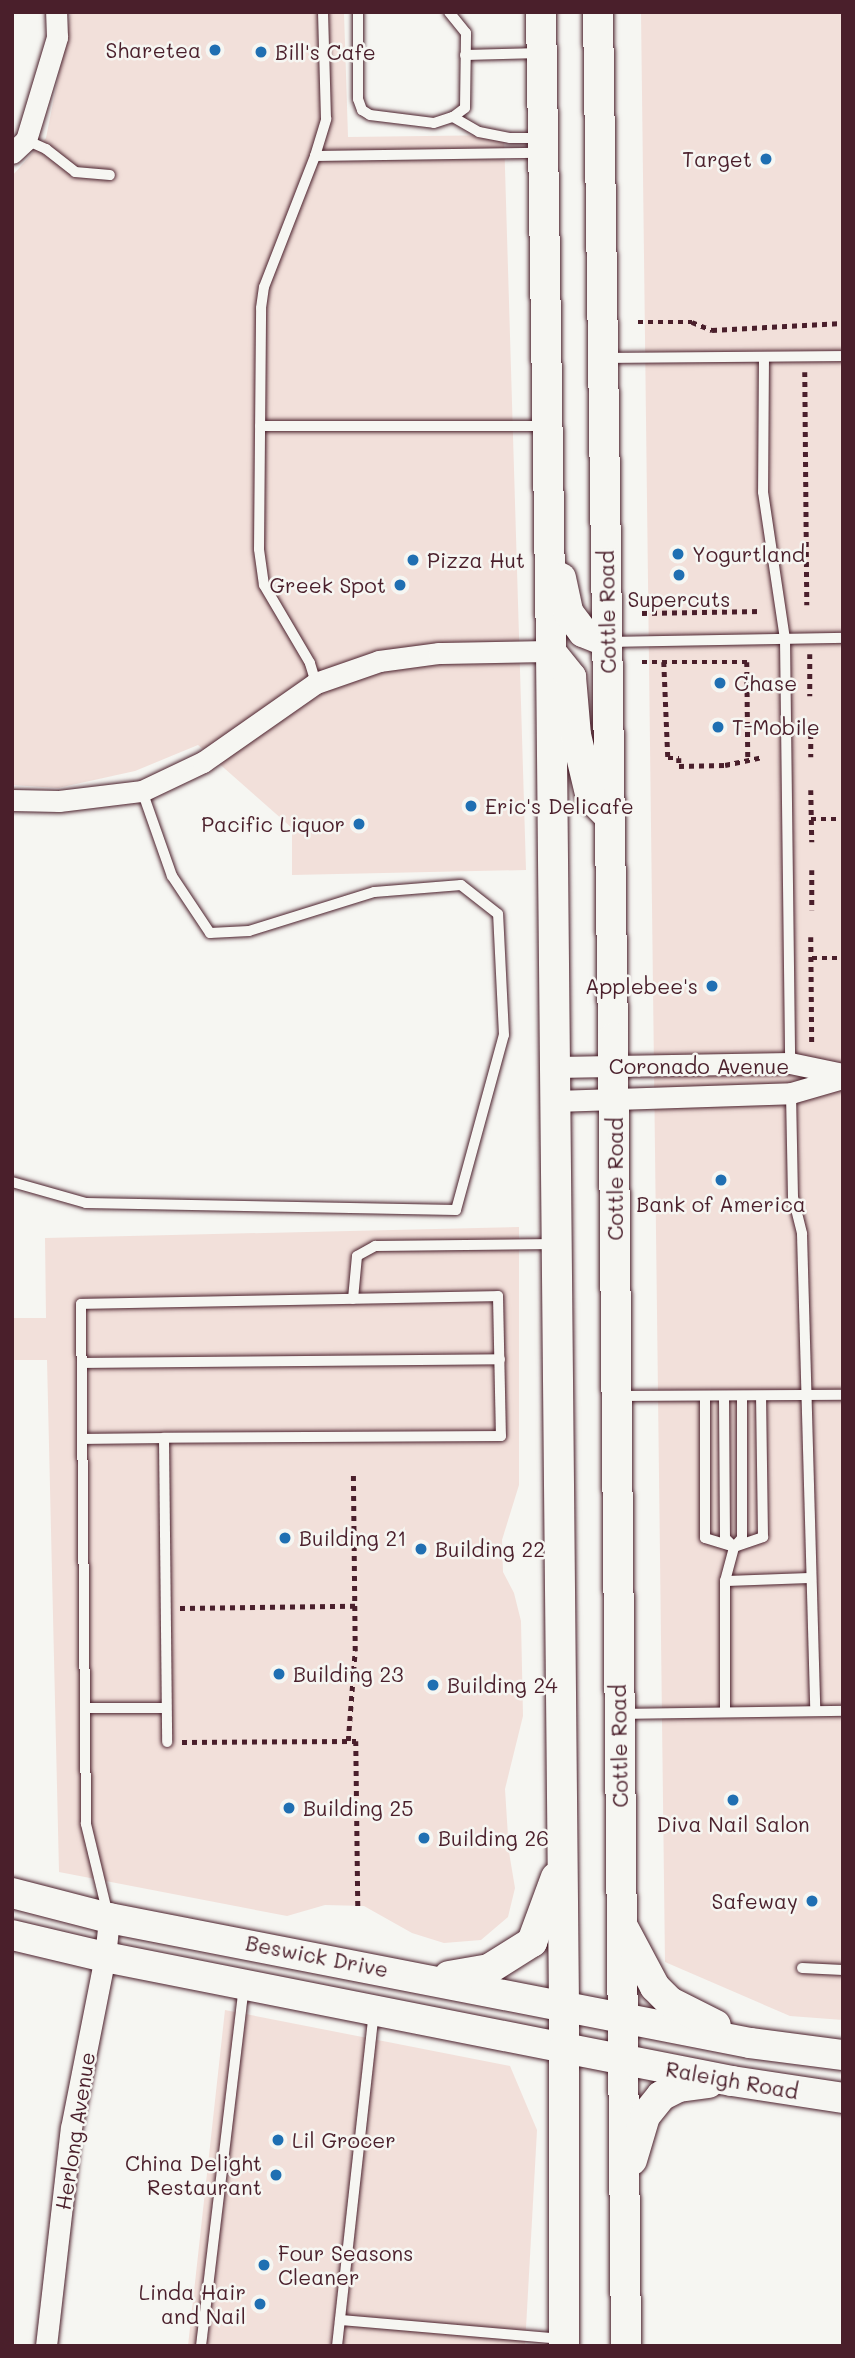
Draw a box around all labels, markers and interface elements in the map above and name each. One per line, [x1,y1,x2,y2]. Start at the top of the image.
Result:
place label: Sharetea [105,37,201,63]
place label: Bill's Cafe [275,39,376,65]
marker: Sharetea [207,42,223,58]
marker: Bill's Cafe [253,44,269,60]
place label: Target [682,146,752,172]
marker: Target [758,151,774,167]
place label: Yogurtland [692,541,805,567]
marker: Yogurtland [670,546,686,562]
place label: Pizza Hut [427,547,525,573]
street label: Cottle Road [593,550,621,674]
marker: Pizza Hut [405,552,421,568]
marker: Supercuts [671,567,687,583]
place label: Greek Spot [270,572,386,598]
marker: Greek Spot [392,577,408,593]
place label: Supercuts [627,586,731,612]
place label: Chase [734,670,797,696]
marker: Chase [712,675,728,691]
place label: T-Mobile [732,714,820,740]
marker: T-Mobile [710,719,726,735]
place label: Eric's Delicafe [485,793,634,819]
marker: Eric's Delicafe [463,798,479,814]
place label: Pacific Liquor [201,811,345,837]
marker: Pacific Liquor [351,816,367,832]
place label: Applebee's [585,973,698,999]
marker: Applebee's [704,978,720,994]
street label: Coronado Avenue [609,1053,789,1079]
street label: Cottle Road [602,1117,628,1241]
marker: Bank of America [713,1172,729,1188]
place label: Bank of America [636,1191,806,1217]
place label: Building 21 [299,1525,407,1551]
marker: Building 21 [277,1530,293,1546]
place label: Building 22 [435,1536,545,1562]
marker: Building 22 [413,1541,429,1557]
place label: Building 23 [293,1661,404,1687]
marker: Building 23 [271,1666,287,1682]
place label: Building 24 [447,1672,558,1698]
marker: Building 24 [425,1677,441,1693]
street label: Cottle Road [605,1684,633,1808]
marker: Diva Nail Salon [725,1792,741,1808]
place label: Building 25 [303,1795,413,1821]
marker: Building 25 [281,1800,297,1816]
place label: Diva Nail Salon [656,1811,810,1837]
place label: Building 26 [438,1825,549,1851]
marker: Building 26 [416,1830,432,1846]
place label: Safeway [712,1888,798,1914]
marker: Safeway [804,1893,820,1909]
street label: Beswick Drive [244,1930,390,1982]
street label: Herlong Avenue [50,2050,100,2212]
street label: Raleigh Road [664,2056,800,2104]
place label: Lil Grocer [292,2127,396,2153]
marker: Lil Grocer [270,2132,286,2148]
place label: China Delight Restaurant [125,2150,262,2200]
marker: China Delight Restaurant [268,2167,284,2183]
place label: Four Seasons Cleaner [278,2240,413,2290]
marker: Four Seasons Cleaner [256,2257,272,2273]
place label: Linda Hair and Nail [139,2279,246,2329]
marker: Linda Hair and Nail [252,2296,268,2312]

